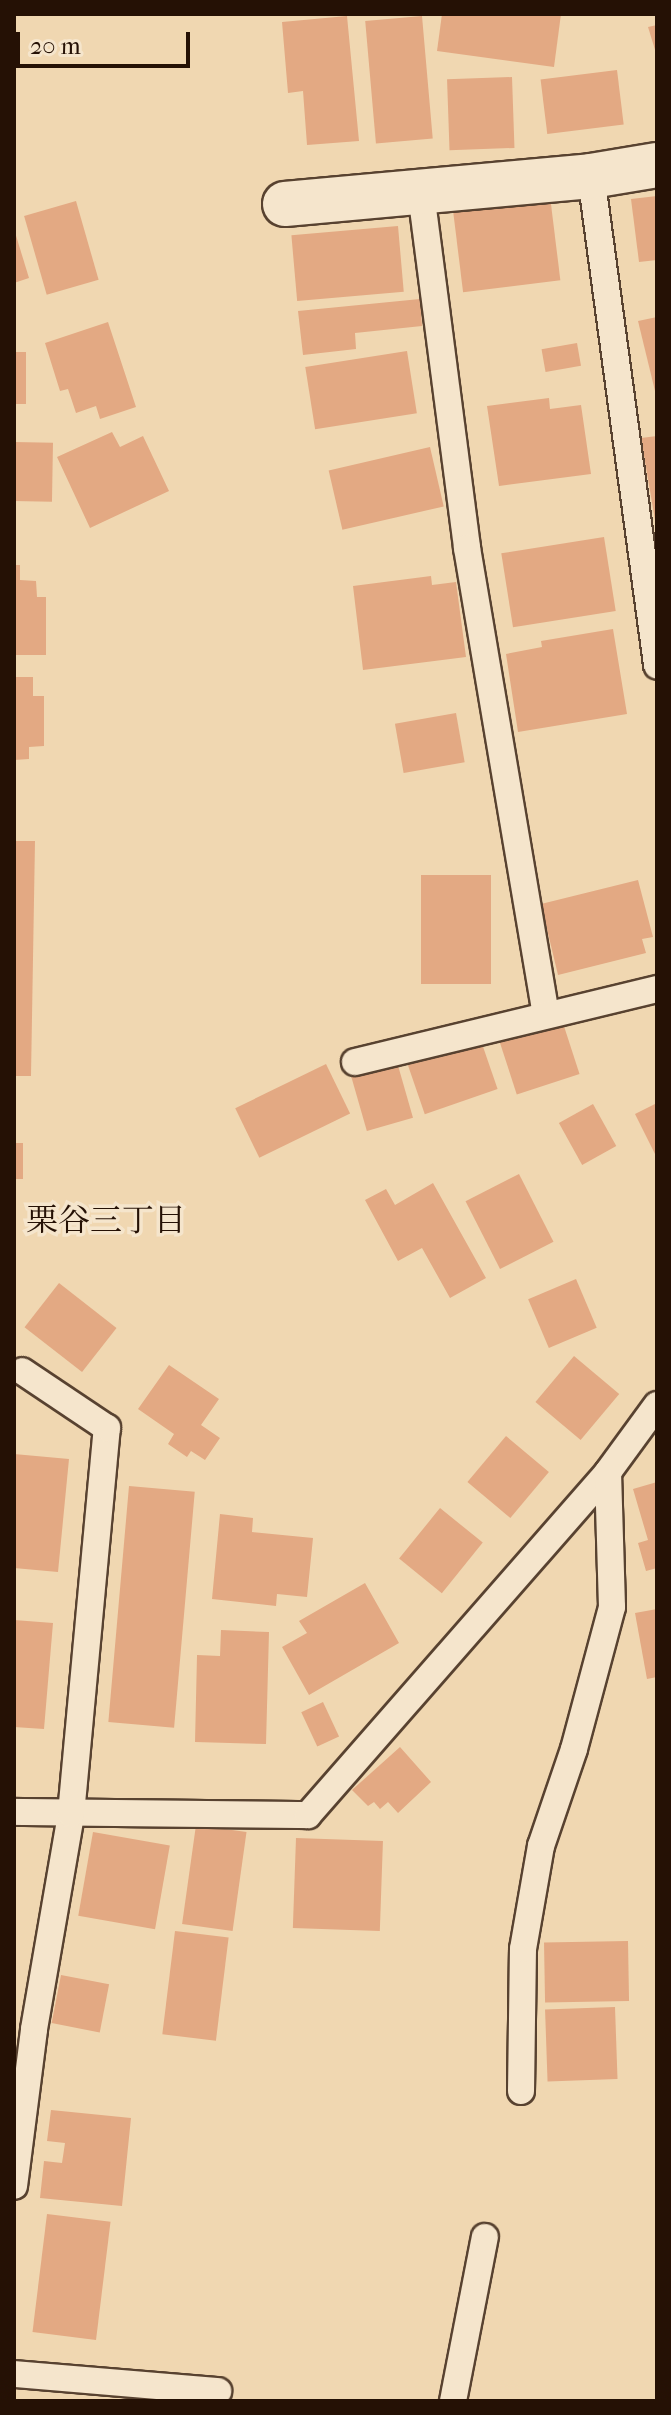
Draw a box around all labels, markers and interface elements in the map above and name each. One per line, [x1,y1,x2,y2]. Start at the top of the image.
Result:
scale bar [20,16,194,66]
text: 20 m [30,32,81,60]
district label: 栗谷三丁目 [26,1202,186,1240]

